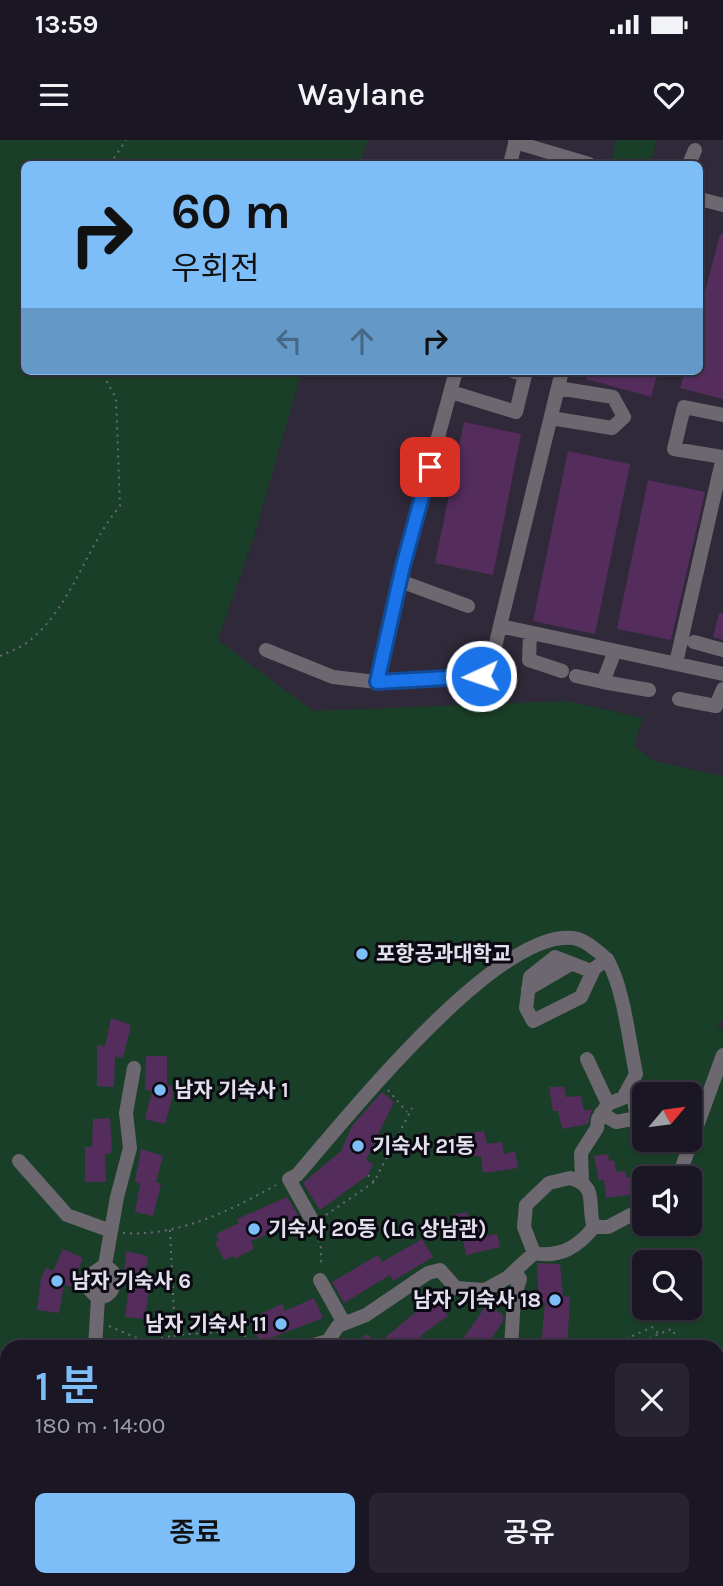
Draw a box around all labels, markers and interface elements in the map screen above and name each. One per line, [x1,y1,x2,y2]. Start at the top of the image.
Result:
text: 13:59 [35,9,98,40]
icon: menu [35,76,73,114]
text: Waylane [298,76,425,113]
icon: heart [650,76,688,114]
text: 60 m [171,183,291,240]
icon: right [56,189,147,280]
text: 우회전 [171,250,259,287]
icon: left [270,322,308,360]
icon: ahead [343,322,381,360]
icon: right [416,322,454,360]
pin [400,437,460,497]
icon: arrive [411,448,449,486]
position arrow [444,639,518,713]
place label: 포항공과대학교 [376,942,511,966]
marker: 포항공과대학교 [354,946,370,962]
place label: 남자 기숙사 1 [174,1078,289,1102]
marker: 남자 기숙사 1 [152,1082,168,1098]
north arrow [632,1082,702,1152]
map controls [632,1082,702,1320]
place label: 기숙사 21동 [372,1134,475,1158]
marker: 기숙사 21동 [350,1138,366,1154]
button: sound [632,1166,702,1236]
place label: 기숙사 20동 (LG 상남관) [268,1217,487,1241]
marker: 기숙사 20동 (LG 상남관) [246,1221,262,1237]
button: search [632,1250,702,1320]
place label: 남자 기숙사 6 [71,1269,191,1293]
marker: 남자 기숙사 6 [49,1273,65,1289]
place label: 남자 기숙사 18 [413,1288,541,1312]
marker: 남자 기숙사 18 [547,1292,563,1308]
place label: 남자 기숙사 11 [145,1312,267,1336]
marker: 남자 기숙사 11 [273,1316,289,1332]
text: 1 분 [35,1361,99,1411]
button: close [615,1363,689,1437]
text: 180 m · 14:00 [35,1412,165,1439]
button: 종료 [35,1493,355,1573]
button: 공유 [369,1493,689,1573]

